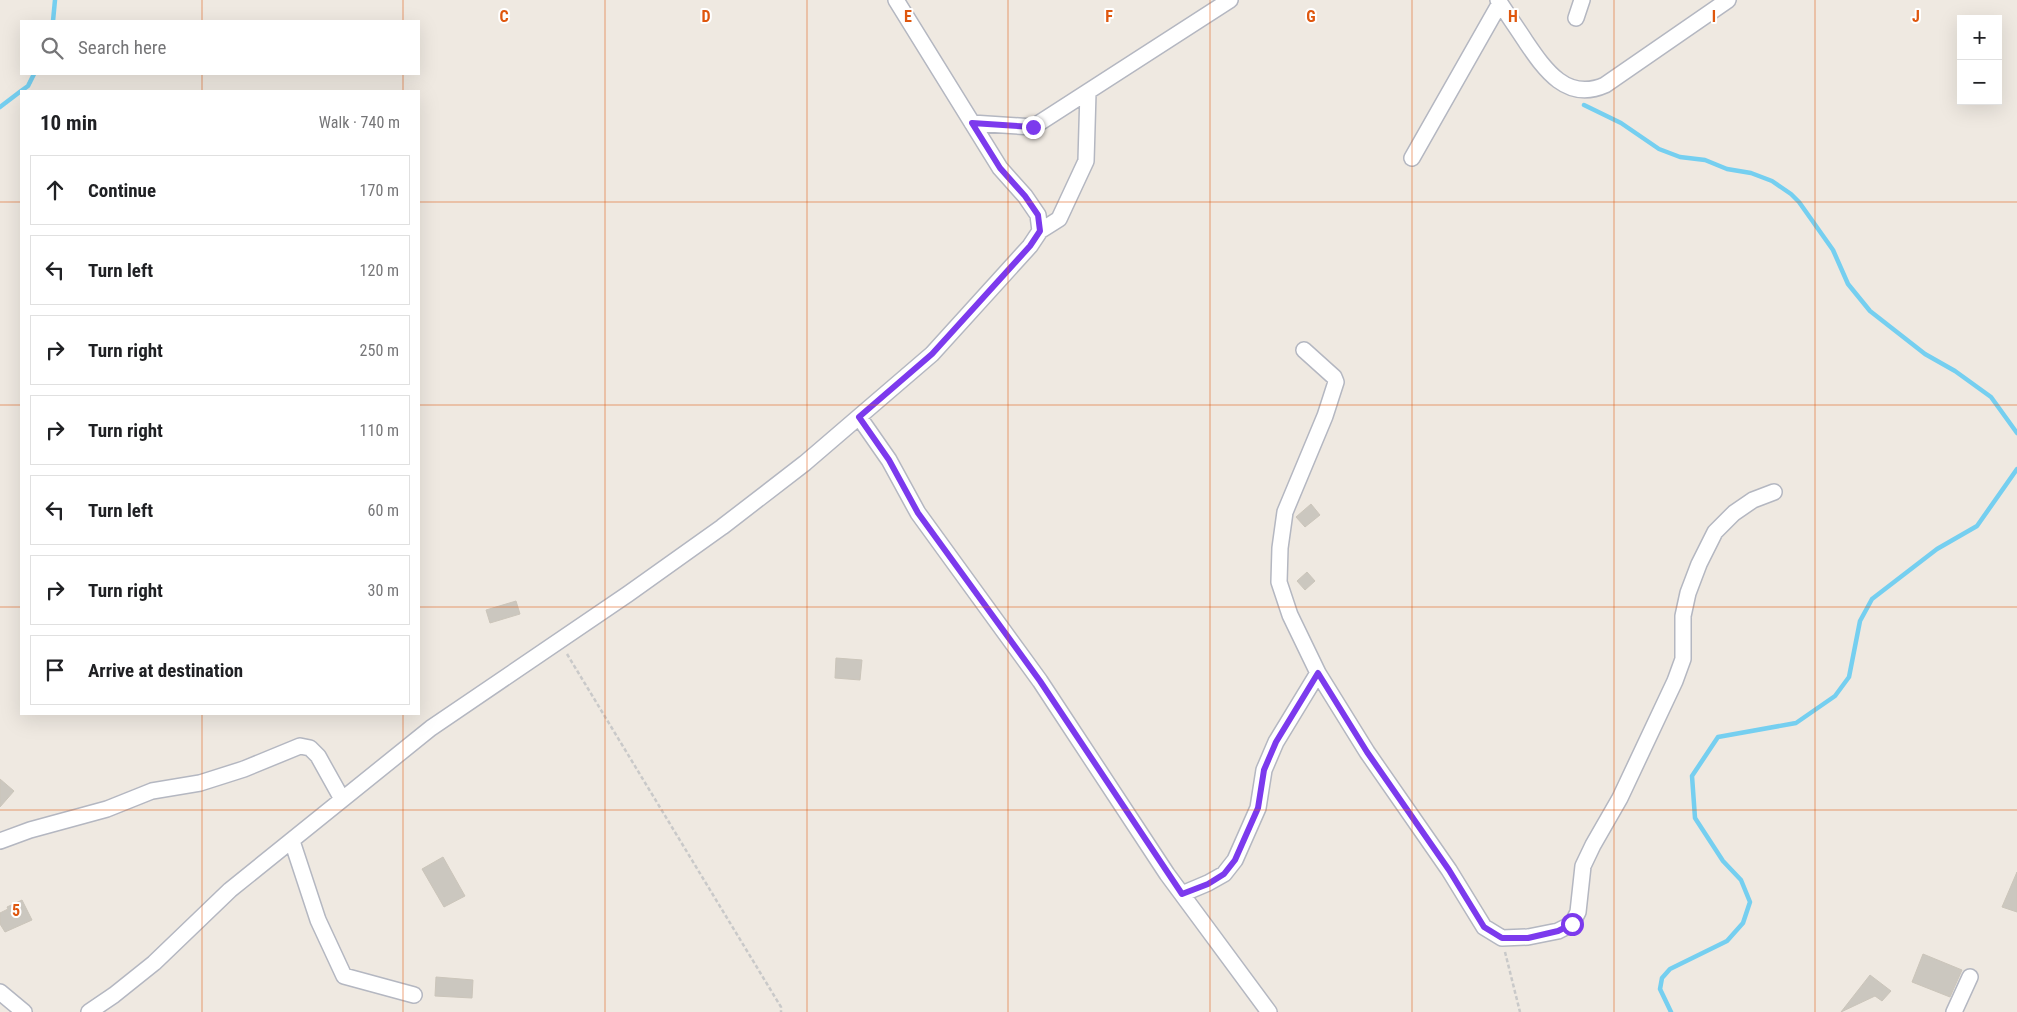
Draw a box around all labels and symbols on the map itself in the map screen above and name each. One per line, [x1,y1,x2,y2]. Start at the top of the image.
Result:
text: C [499,7,509,26]
text: D [701,7,711,26]
text: E [904,7,912,26]
text: F [1105,7,1113,26]
text: G [1306,7,1316,26]
text: H [1508,7,1518,26]
text: I [1712,7,1716,26]
text: J [1912,7,1920,26]
route end [1022,116,1045,139]
text: 5 [12,901,20,920]
route start [1561,913,1584,936]

